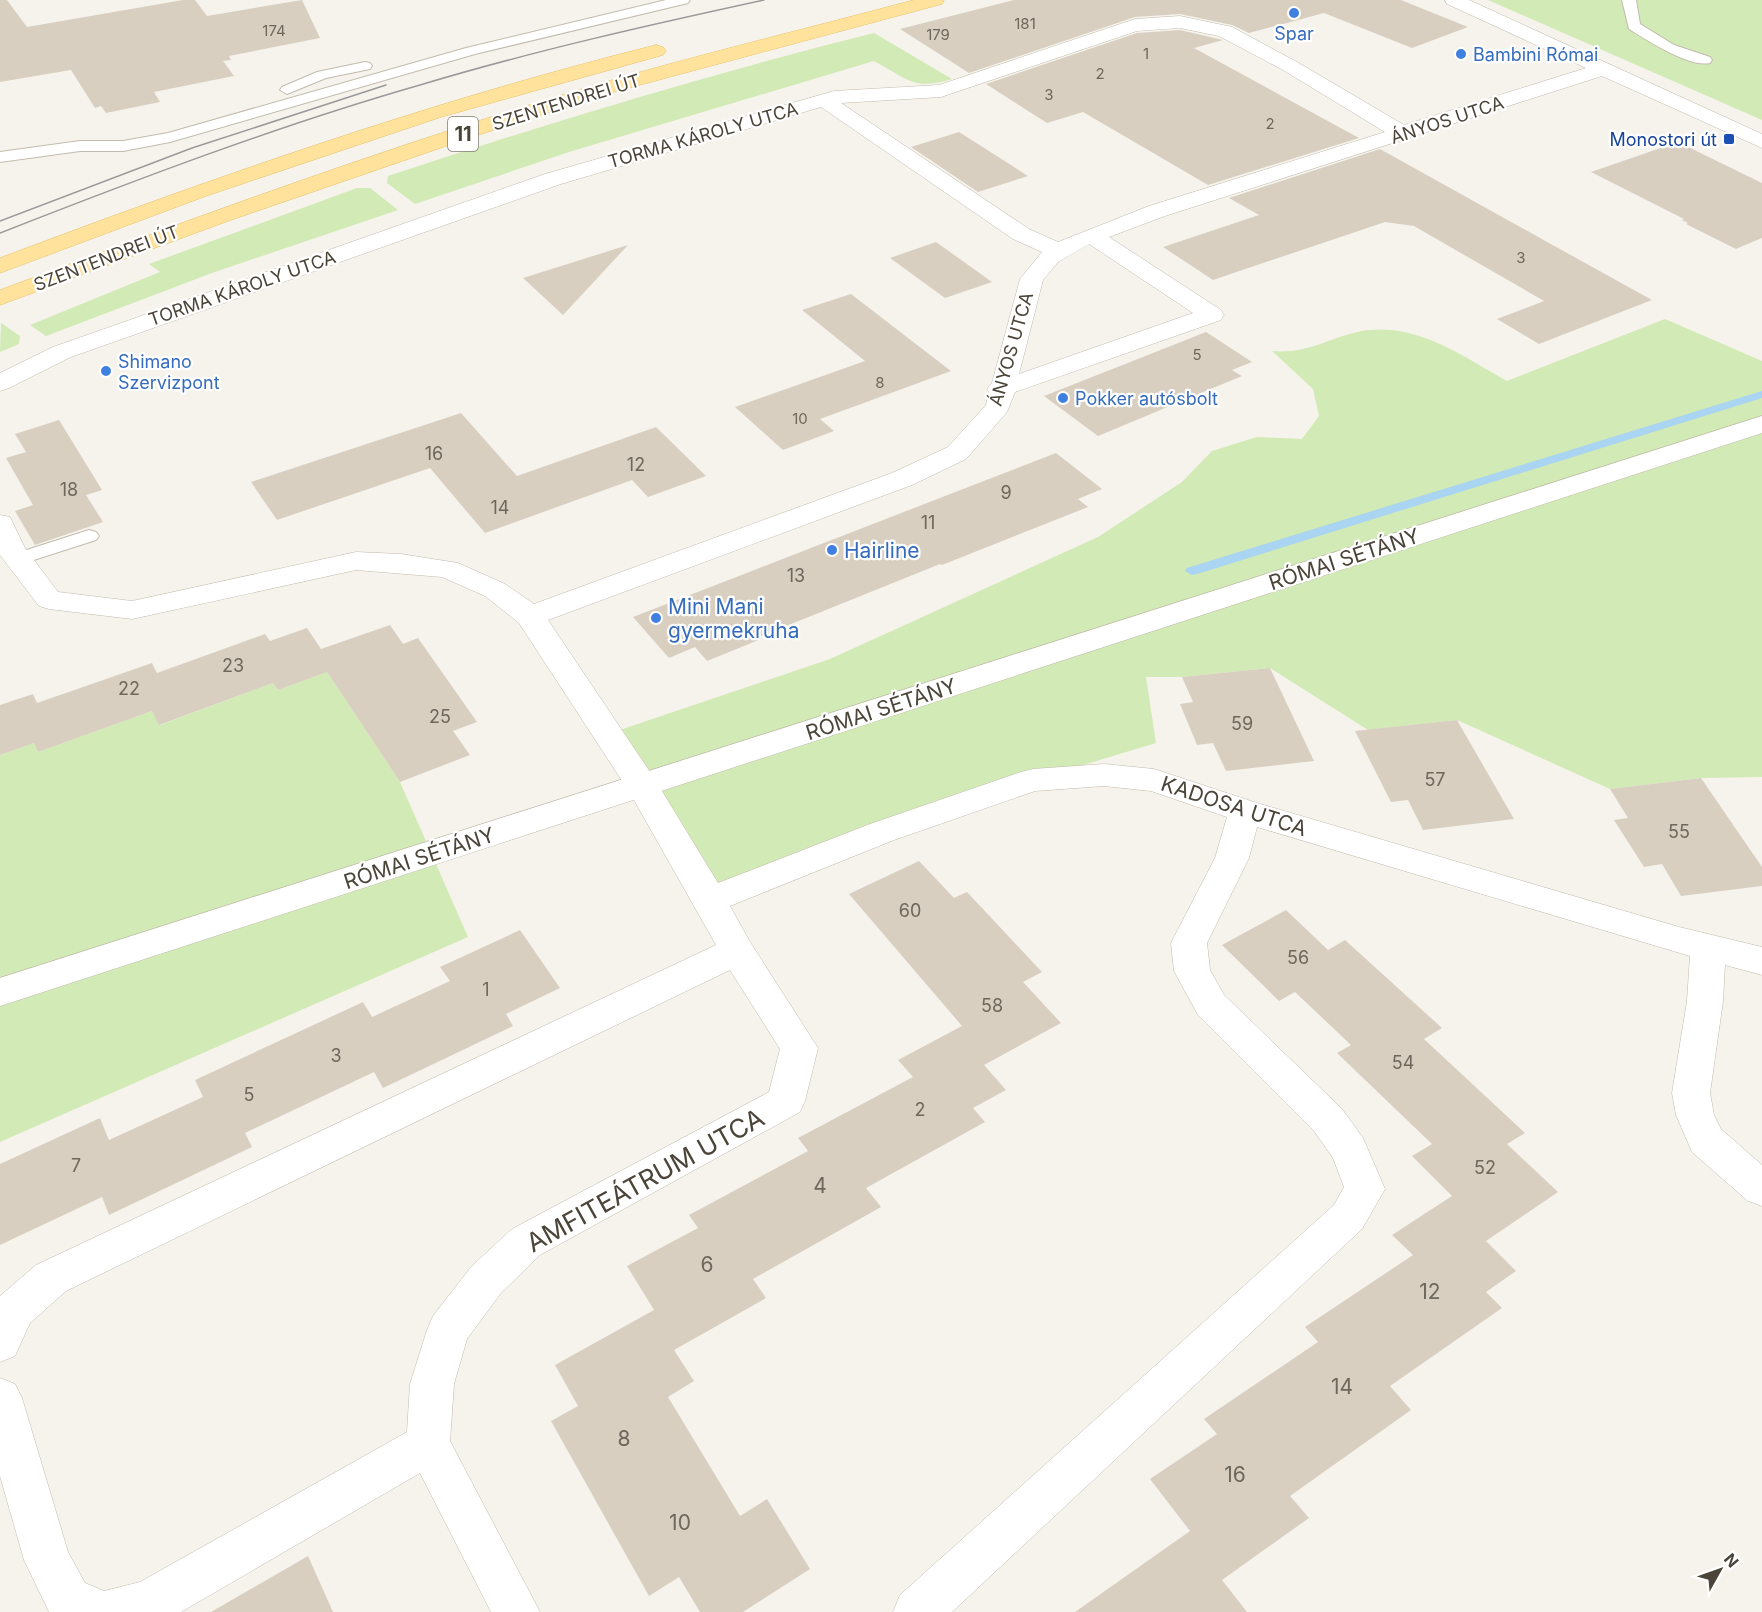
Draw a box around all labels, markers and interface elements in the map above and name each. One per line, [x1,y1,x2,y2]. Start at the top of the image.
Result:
marker: Spar [1287,6,1301,20]
house number: 181 [1014,14,1036,33]
house number: 174 [262,21,286,40]
place label: Spar [1274,23,1314,44]
house number: 179 [926,25,950,44]
house number: 1 [1143,44,1149,63]
place label: Bambini Római [1473,44,1598,65]
marker: Bambini Római [1454,47,1468,61]
house number: 2 [1095,64,1105,83]
street label: SZENTENDREI ÚT [489,69,642,134]
house number: 3 [1044,85,1054,104]
street label: ÁNYOS UTCA [1387,91,1506,148]
street label: TORMA KÁROLY UTCA [605,97,800,172]
house number: 2 [1265,114,1275,133]
road number: 11 [448,117,478,151]
place label: Monostori út [1610,129,1717,150]
marker: Monostori út [1722,132,1736,146]
street label: SZENTENDREI ÚT [30,220,181,295]
street label: TORMA KÁROLY UTCA [145,245,338,330]
house number: 3 [1516,248,1526,267]
street label: ÁNYOS UTCA [984,289,1037,408]
house number: 5 [1192,345,1202,364]
place label: Shimano Szervizpont [118,351,220,393]
marker: Shimano Szervizpont [99,364,113,378]
house number: 8 [875,373,885,392]
place label: Pokker autósbolt [1075,388,1218,409]
marker: Pokker autósbolt [1056,391,1070,405]
house number: 10 [792,409,808,428]
house number: 16 [425,443,443,464]
house number: 12 [627,454,645,475]
house number: 18 [60,479,78,500]
house number: 9 [1000,482,1012,503]
house number: 14 [491,497,509,518]
house number: 11 [921,512,935,533]
street label: RÓMAI SÉTÁNY [1265,522,1423,595]
place label: Hairline [844,538,920,563]
marker: Hairline [825,543,839,557]
house number: 13 [787,565,805,586]
place label: Mini Mani gyermekruha [668,594,799,643]
marker: Mini Mani gyermekruha [649,611,663,625]
house number: 23 [222,655,244,676]
street label: RÓMAI SÉTÁNY [802,672,960,745]
house number: 22 [118,678,140,699]
house number: 25 [429,706,451,727]
house number: 59 [1231,713,1253,734]
house number: 57 [1424,769,1446,790]
street label: KADOSA UTCA [1158,771,1310,841]
street label: RÓMAI SÉTÁNY [340,821,498,894]
house number: 55 [1668,821,1690,842]
house number: 60 [899,900,921,921]
house number: 56 [1287,947,1309,968]
house number: 1 [482,979,490,1000]
house number: 58 [981,995,1003,1016]
house number: 3 [330,1045,342,1066]
house number: 54 [1392,1052,1414,1073]
house number: 5 [244,1084,254,1105]
house number: 2 [915,1099,925,1120]
street label: AMFITEÁTRUM UTCA [521,1102,769,1258]
house number: 7 [71,1155,81,1176]
house number: 52 [1474,1157,1496,1178]
house number: 4 [813,1173,827,1198]
house number: 6 [700,1252,714,1277]
house number: 12 [1419,1279,1441,1304]
house number: 14 [1331,1374,1353,1399]
house number: 8 [618,1426,631,1451]
house number: 16 [1224,1462,1246,1487]
house number: 10 [669,1510,691,1535]
north arrow [1690,1540,1750,1600]
text: N [1720,1549,1743,1571]

